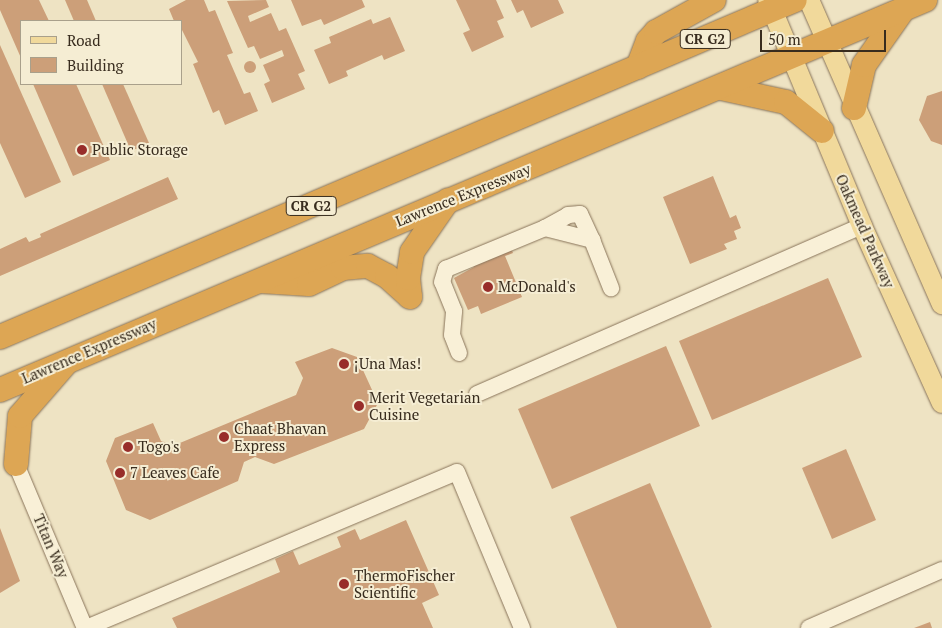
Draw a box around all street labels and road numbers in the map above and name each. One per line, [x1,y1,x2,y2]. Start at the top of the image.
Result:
road number: CR G2 [679,28,731,50]
street label: Lawrence Expressway [393,160,533,230]
street label: Oakmead Parkway [832,171,898,291]
road number: CR G2 [285,195,337,218]
street label: Lawrence Expressway [19,315,159,387]
street label: Titan Way [29,511,73,581]

